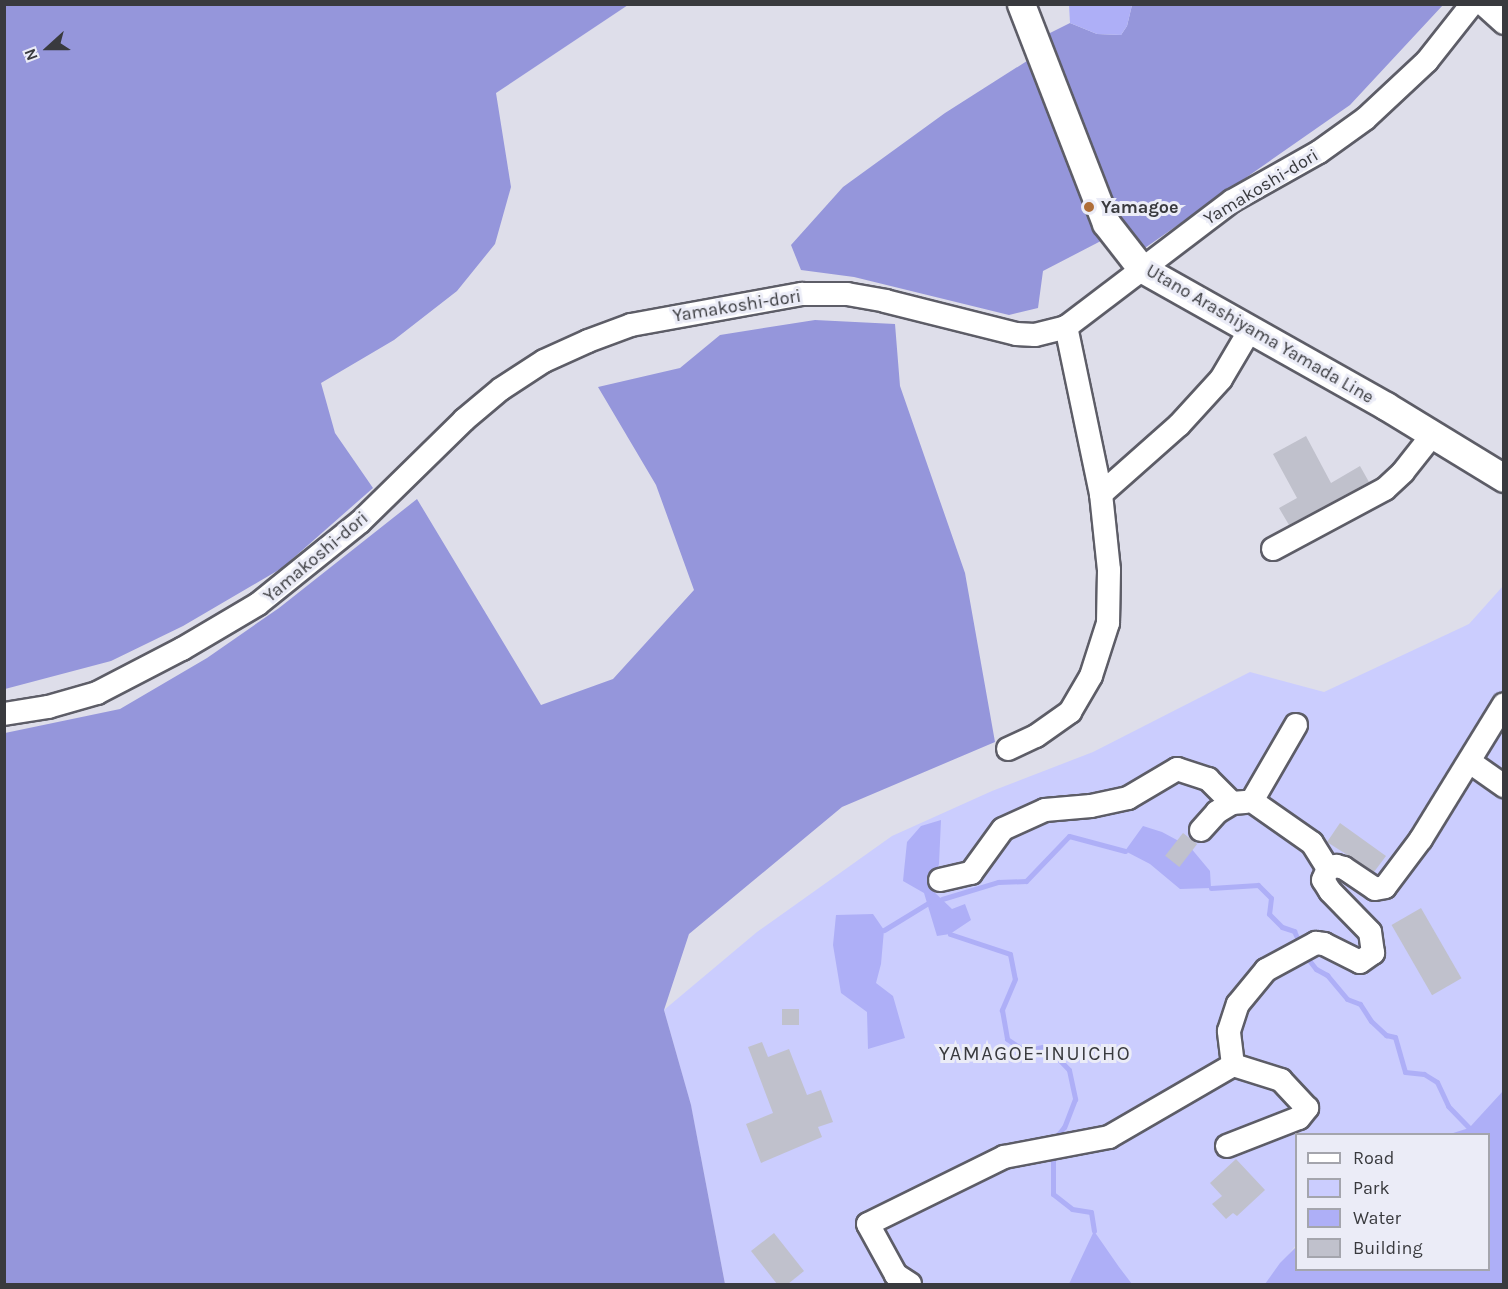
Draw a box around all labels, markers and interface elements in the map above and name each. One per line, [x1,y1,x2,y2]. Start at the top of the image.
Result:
north arrow [18,18,78,78]
text: N [20,46,42,63]
street label: Yamakoshi-dori [1200,144,1322,230]
place label: Yamagoe [1101,196,1179,218]
marker: Yamagoe [1082,200,1096,214]
street label: Utano Arashiyama Yamada Line [1142,260,1378,408]
street label: Yamakoshi-dori [671,285,803,327]
street label: Yamakoshi-dori [259,507,373,607]
district label: YAMAGOE-INUICHO [939,1041,1131,1065]
legend [1295,1133,1490,1271]
text: Road [1353,1147,1394,1169]
text: Park [1353,1177,1390,1199]
text: Water [1353,1207,1401,1229]
text: Building [1353,1237,1423,1259]

